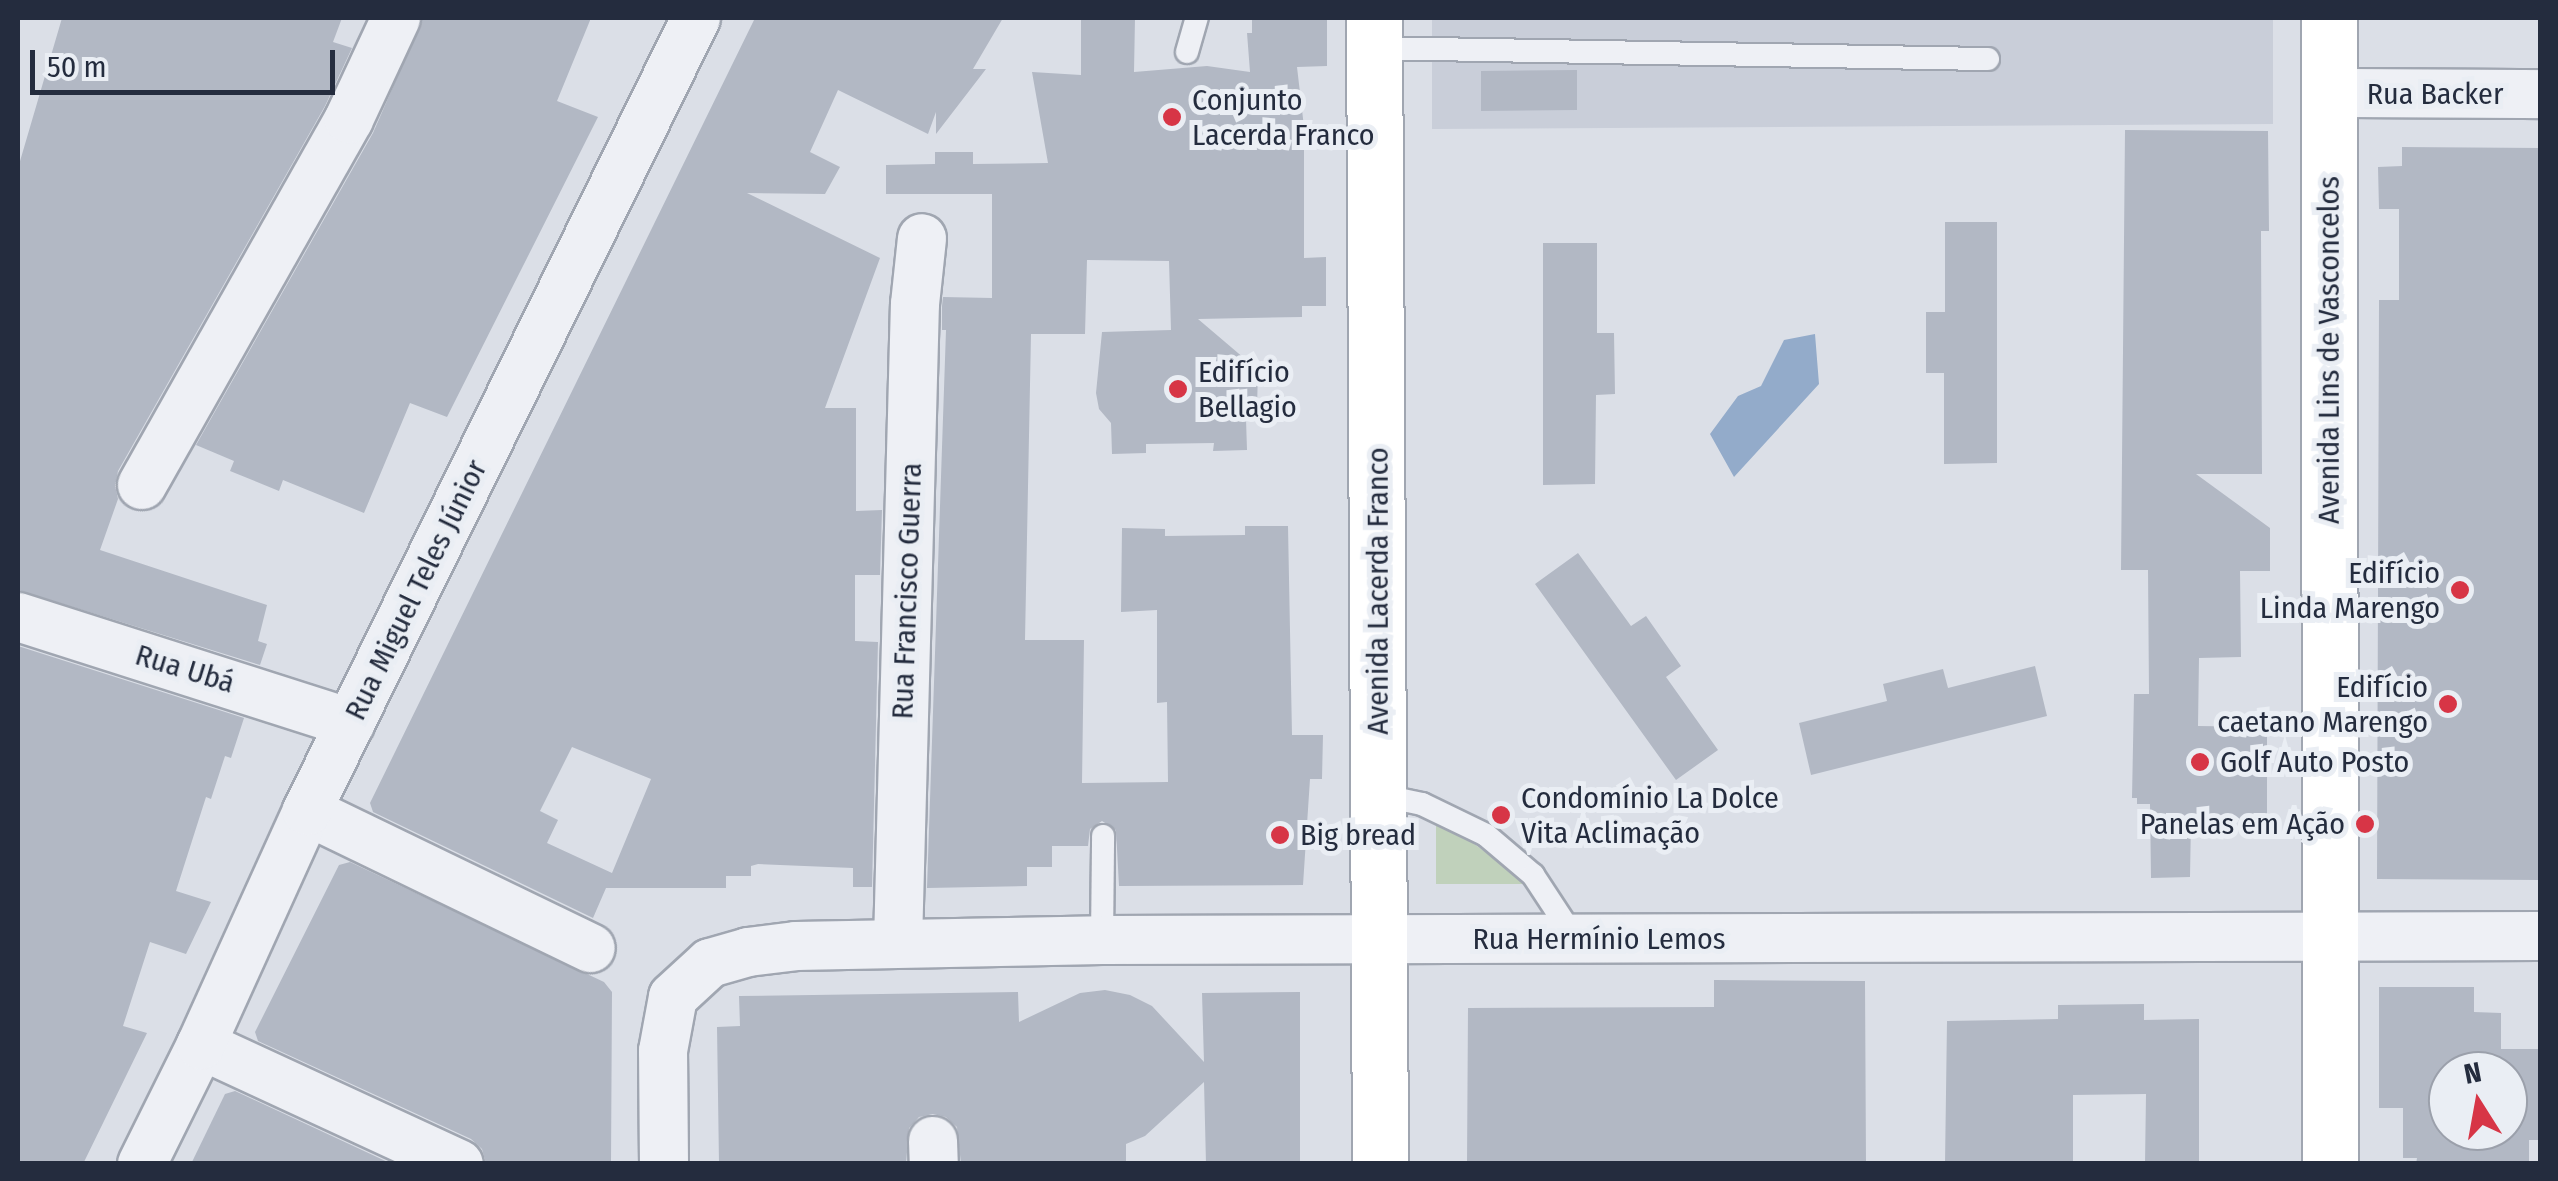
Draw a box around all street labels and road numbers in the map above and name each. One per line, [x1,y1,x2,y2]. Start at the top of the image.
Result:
street label: Rua Backer [2367,76,2503,112]
street label: Avenida Lins de Vasconcelos [2311,176,2347,524]
street label: Avenida Lacerda Franco [1360,447,1396,735]
street label: Rua Miguel Teles Júnior [337,454,495,726]
street label: Rua Francisco Guerra [885,462,929,720]
street label: Rua Ubá [131,637,239,701]
street label: Rua Hermínio Lemos [1472,921,1726,957]

